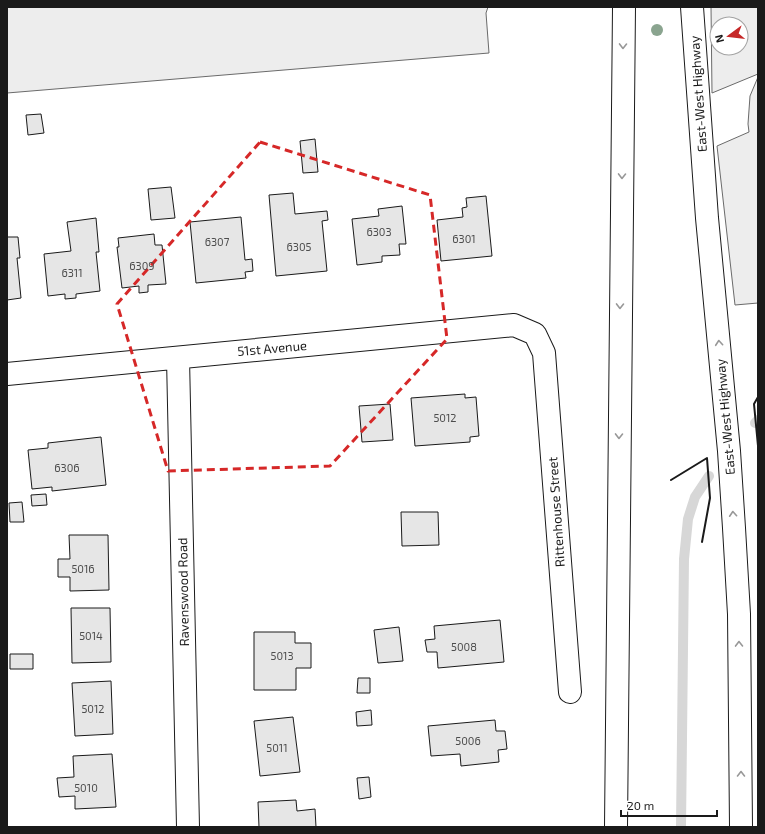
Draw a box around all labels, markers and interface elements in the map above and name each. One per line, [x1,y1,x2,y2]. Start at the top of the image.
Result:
north arrow [709,16,749,56]
text: N [712,33,726,44]
street label: East-West Highway [686,35,710,153]
one-way arrow [619,43,627,49]
one-way arrow [618,173,626,179]
house number: 6303 [366,225,392,238]
house number: 6301 [452,232,476,245]
house number: 6307 [205,235,230,248]
house number: 6305 [287,240,312,253]
house number: 6309 [129,259,155,272]
house number: 6311 [61,266,83,279]
one-way arrow [616,303,624,309]
street label: 51st Avenue [237,337,308,359]
one-way arrow [714,340,723,346]
street label: East-West Highway [712,358,738,476]
house number: 5012 [433,411,457,424]
one-way arrow [615,433,623,439]
street label: Rittenhouse Street [544,456,568,568]
house number: 6306 [54,461,80,474]
one-way arrow [729,511,738,517]
street label: Ravenswood Road [174,537,192,647]
house number: 5016 [71,562,95,575]
house number: 5014 [79,629,103,642]
house number: 5008 [451,640,477,653]
one-way arrow [735,641,743,647]
house number: 5013 [270,649,294,662]
house number: 5012 [81,702,105,715]
house number: 5006 [455,734,481,747]
house number: 5011 [266,741,288,754]
one-way arrow [737,771,745,777]
house number: 5010 [74,781,98,794]
scale bar [621,792,717,818]
text: 20 m [627,798,654,812]

